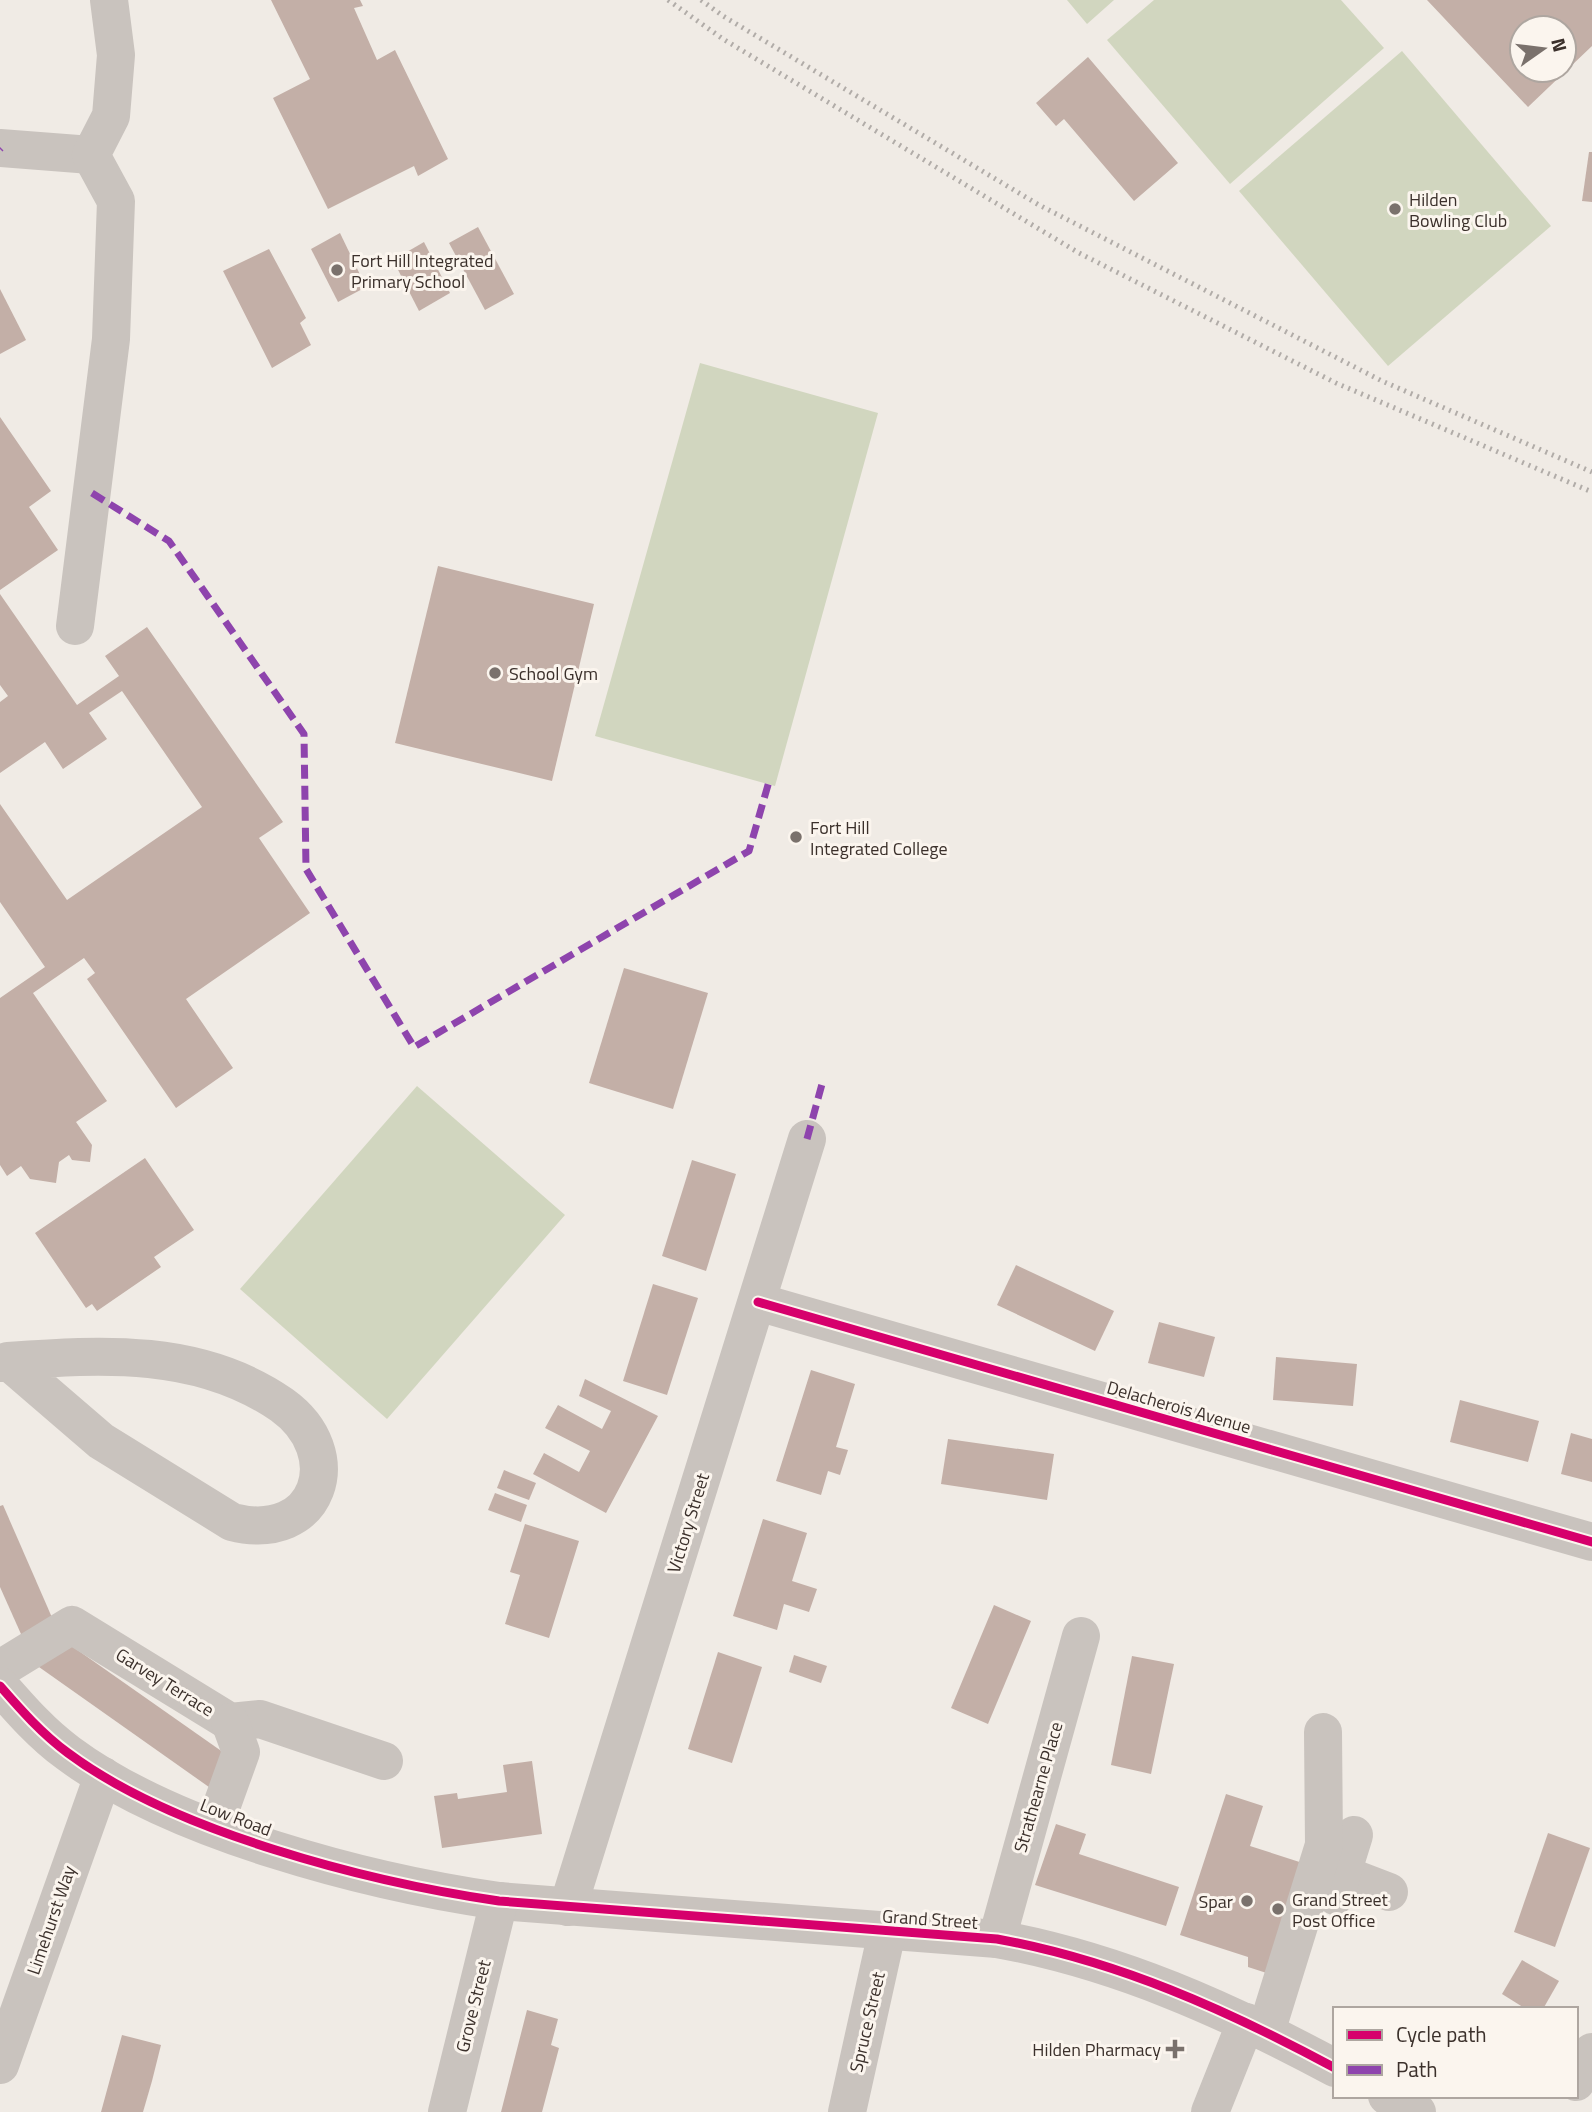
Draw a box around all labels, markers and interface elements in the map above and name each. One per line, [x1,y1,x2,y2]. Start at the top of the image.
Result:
north arrow [1508,14,1578,84]
text: N [1544,35,1576,55]
place label: Hilden Bowling Club [1409,186,1507,234]
marker: Hilden Bowling Club [1387,201,1403,217]
place label: Fort Hill Integrated Primary School [351,247,493,295]
marker: Fort Hill Integrated Primary School [329,262,345,278]
place label: School Gym [509,660,598,687]
marker: School Gym [487,665,503,681]
place label: Fort Hill Integrated College [810,814,948,862]
marker: Fort Hill Integrated College [788,829,804,845]
street label: Delacherois Avenue [1104,1374,1254,1440]
street label: Victory Street [660,1469,716,1576]
street label: Garvey Terrace [111,1641,219,1723]
street label: Strathearne Place [1006,1718,1070,1856]
street label: Low Road [196,1791,276,1843]
street label: Limehurst Way [20,1861,82,1978]
place label: Grand Street Post Office [1292,1886,1389,1934]
place label: Spar [1199,1888,1233,1915]
marker: Spar [1239,1893,1255,1909]
marker: Grand Street Post Office [1270,1901,1286,1917]
street label: Grand Street [881,1902,979,1936]
street label: Grove Street [448,1956,498,2055]
street label: Spruce Street [842,1969,892,2075]
legend [1333,2007,1578,2098]
text: Cycle path [1396,2018,1487,2050]
place label: Hilden Pharmacy [1032,2036,1161,2063]
marker: Hilden Pharmacy [1167,2041,1183,2057]
text: Path [1396,2053,1438,2085]

